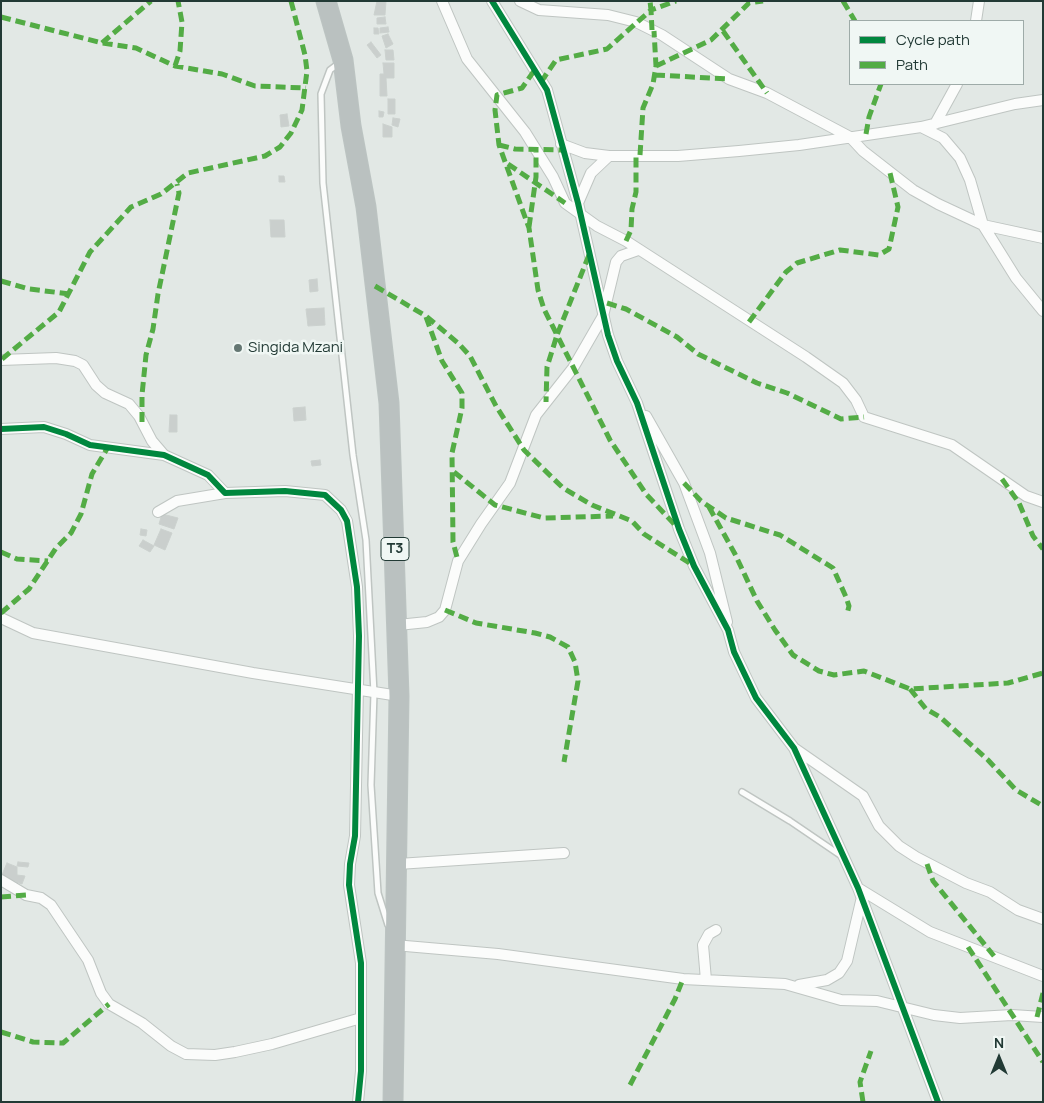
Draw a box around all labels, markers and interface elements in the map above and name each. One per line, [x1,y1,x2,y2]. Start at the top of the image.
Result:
legend [849,20,1024,85]
text: Cycle path [896,29,970,50]
text: Path [896,54,928,75]
place label: Singida Mzani [248,339,343,357]
marker: Singida Mzani [232,342,244,354]
road number: T3 [381,538,409,560]
north arrow [974,1033,1024,1083]
text: N [994,1033,1004,1052]

